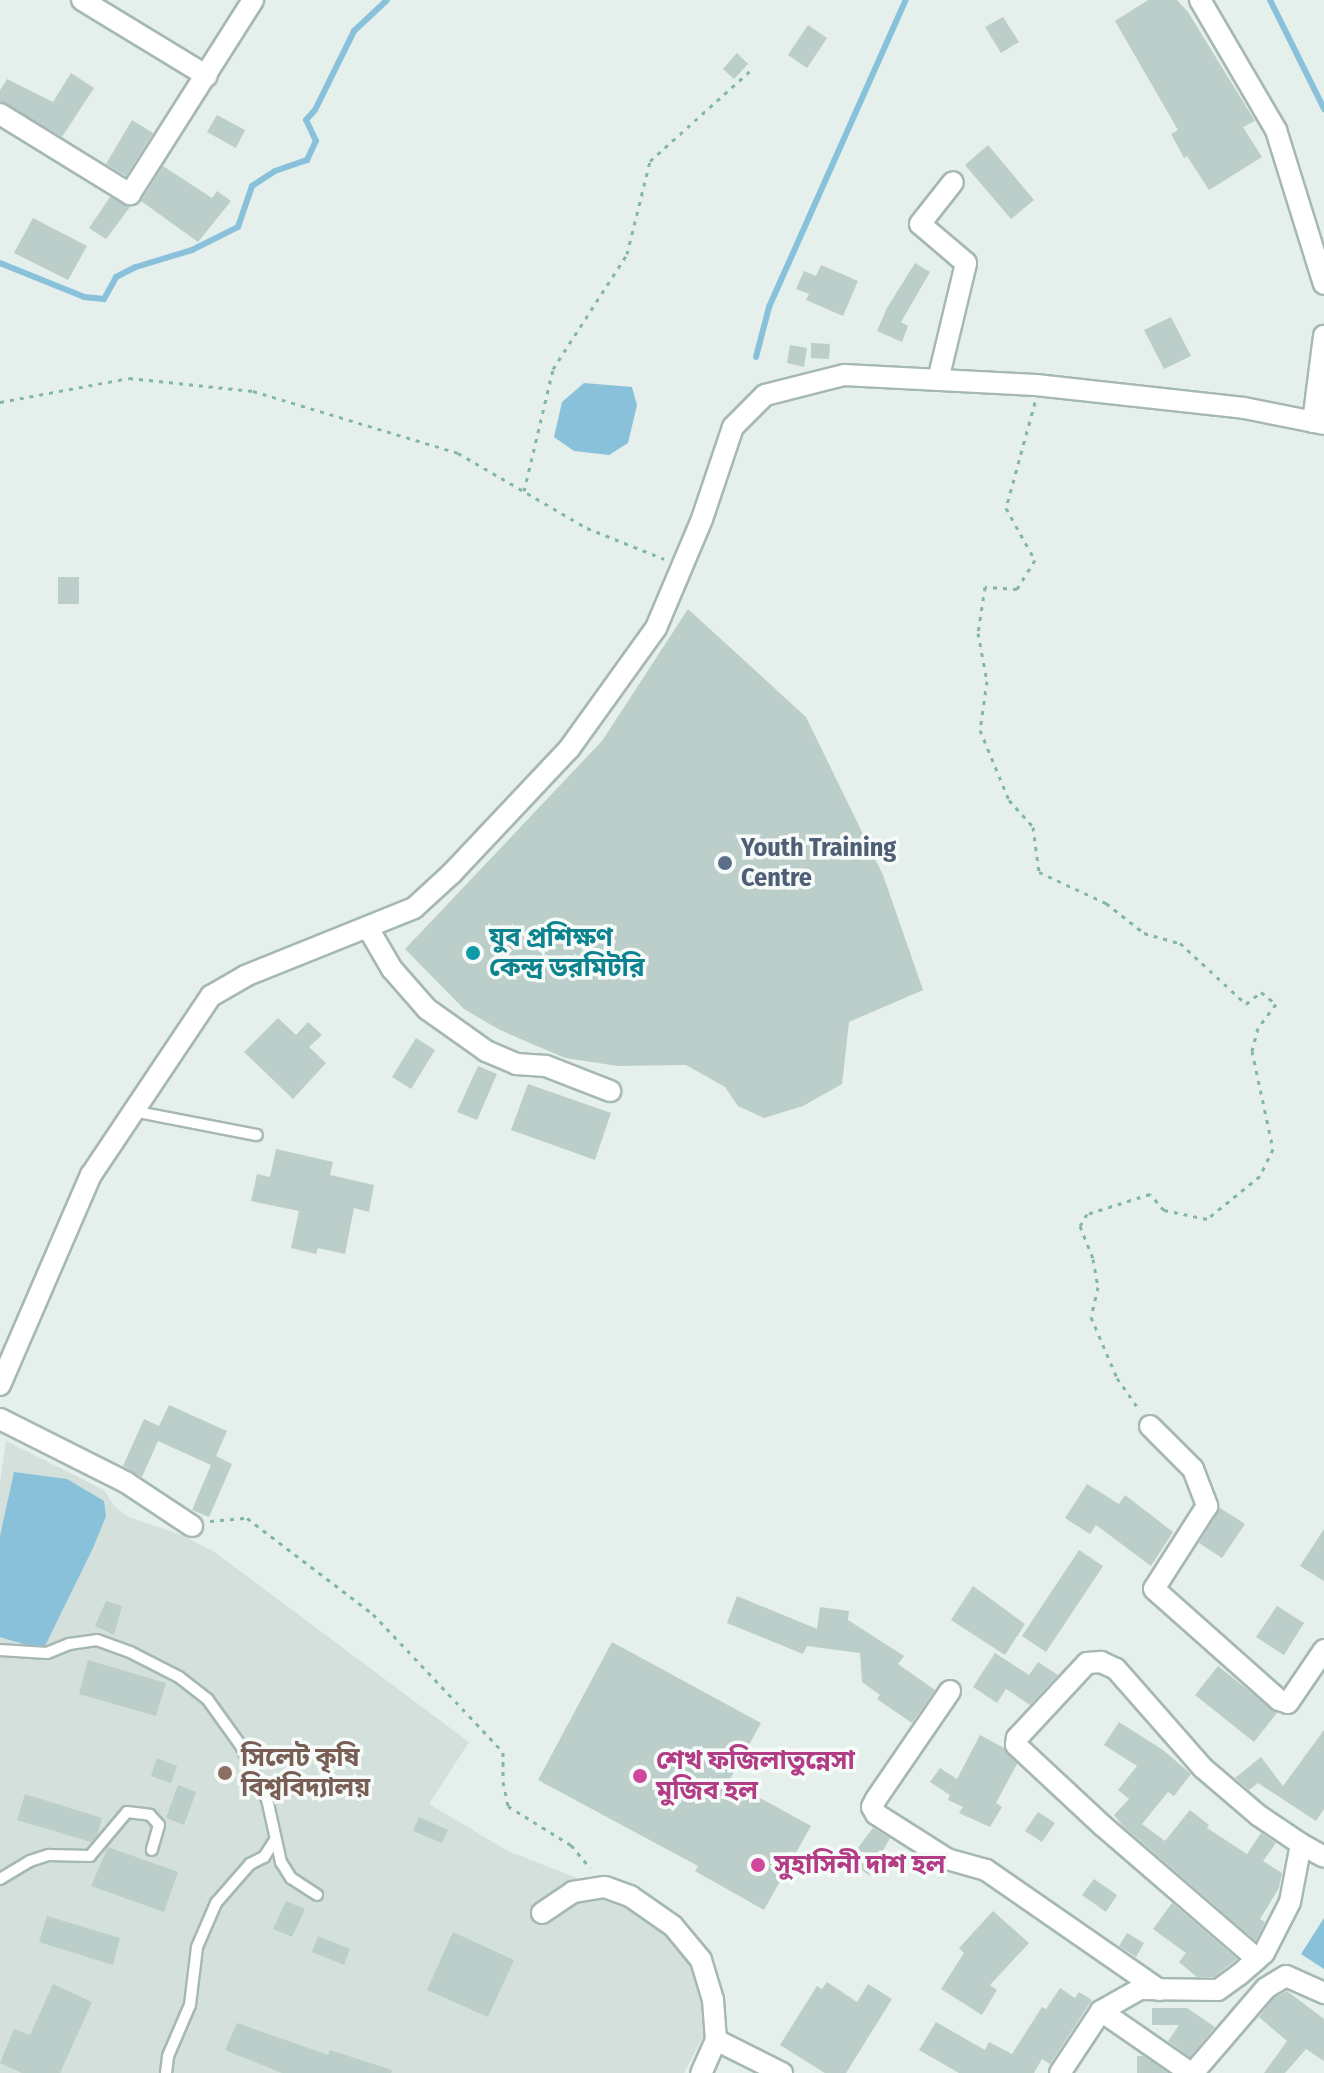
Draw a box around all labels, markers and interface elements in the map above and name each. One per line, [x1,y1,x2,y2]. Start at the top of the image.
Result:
place label: Youth Training Centre [741,832,896,894]
marker: Youth Training Centre [716,854,734,872]
place label: যুব প্রশিক্ষণ কেন্দ্র ডরমিটরি [489,922,645,984]
marker: যুব প্রশিক্ষণ কেন্দ্র ডরমিটরি [464,944,482,962]
place label: সিলেট কৃষি বিশ্ববিদ্যালয় [241,1742,370,1804]
place label: শেখ ফজিলাতুন্নেসা মুজিব হল [656,1745,855,1806]
marker: সিলেট কৃষি বিশ্ববিদ্যালয় [216,1764,234,1782]
marker: শেখ ফজিলাতুন্নেসা মুজিব হল [631,1767,649,1785]
place label: সুহাসিনী দাশ হল [774,1849,945,1881]
marker: সুহাসিনী দাশ হল [749,1856,767,1874]

